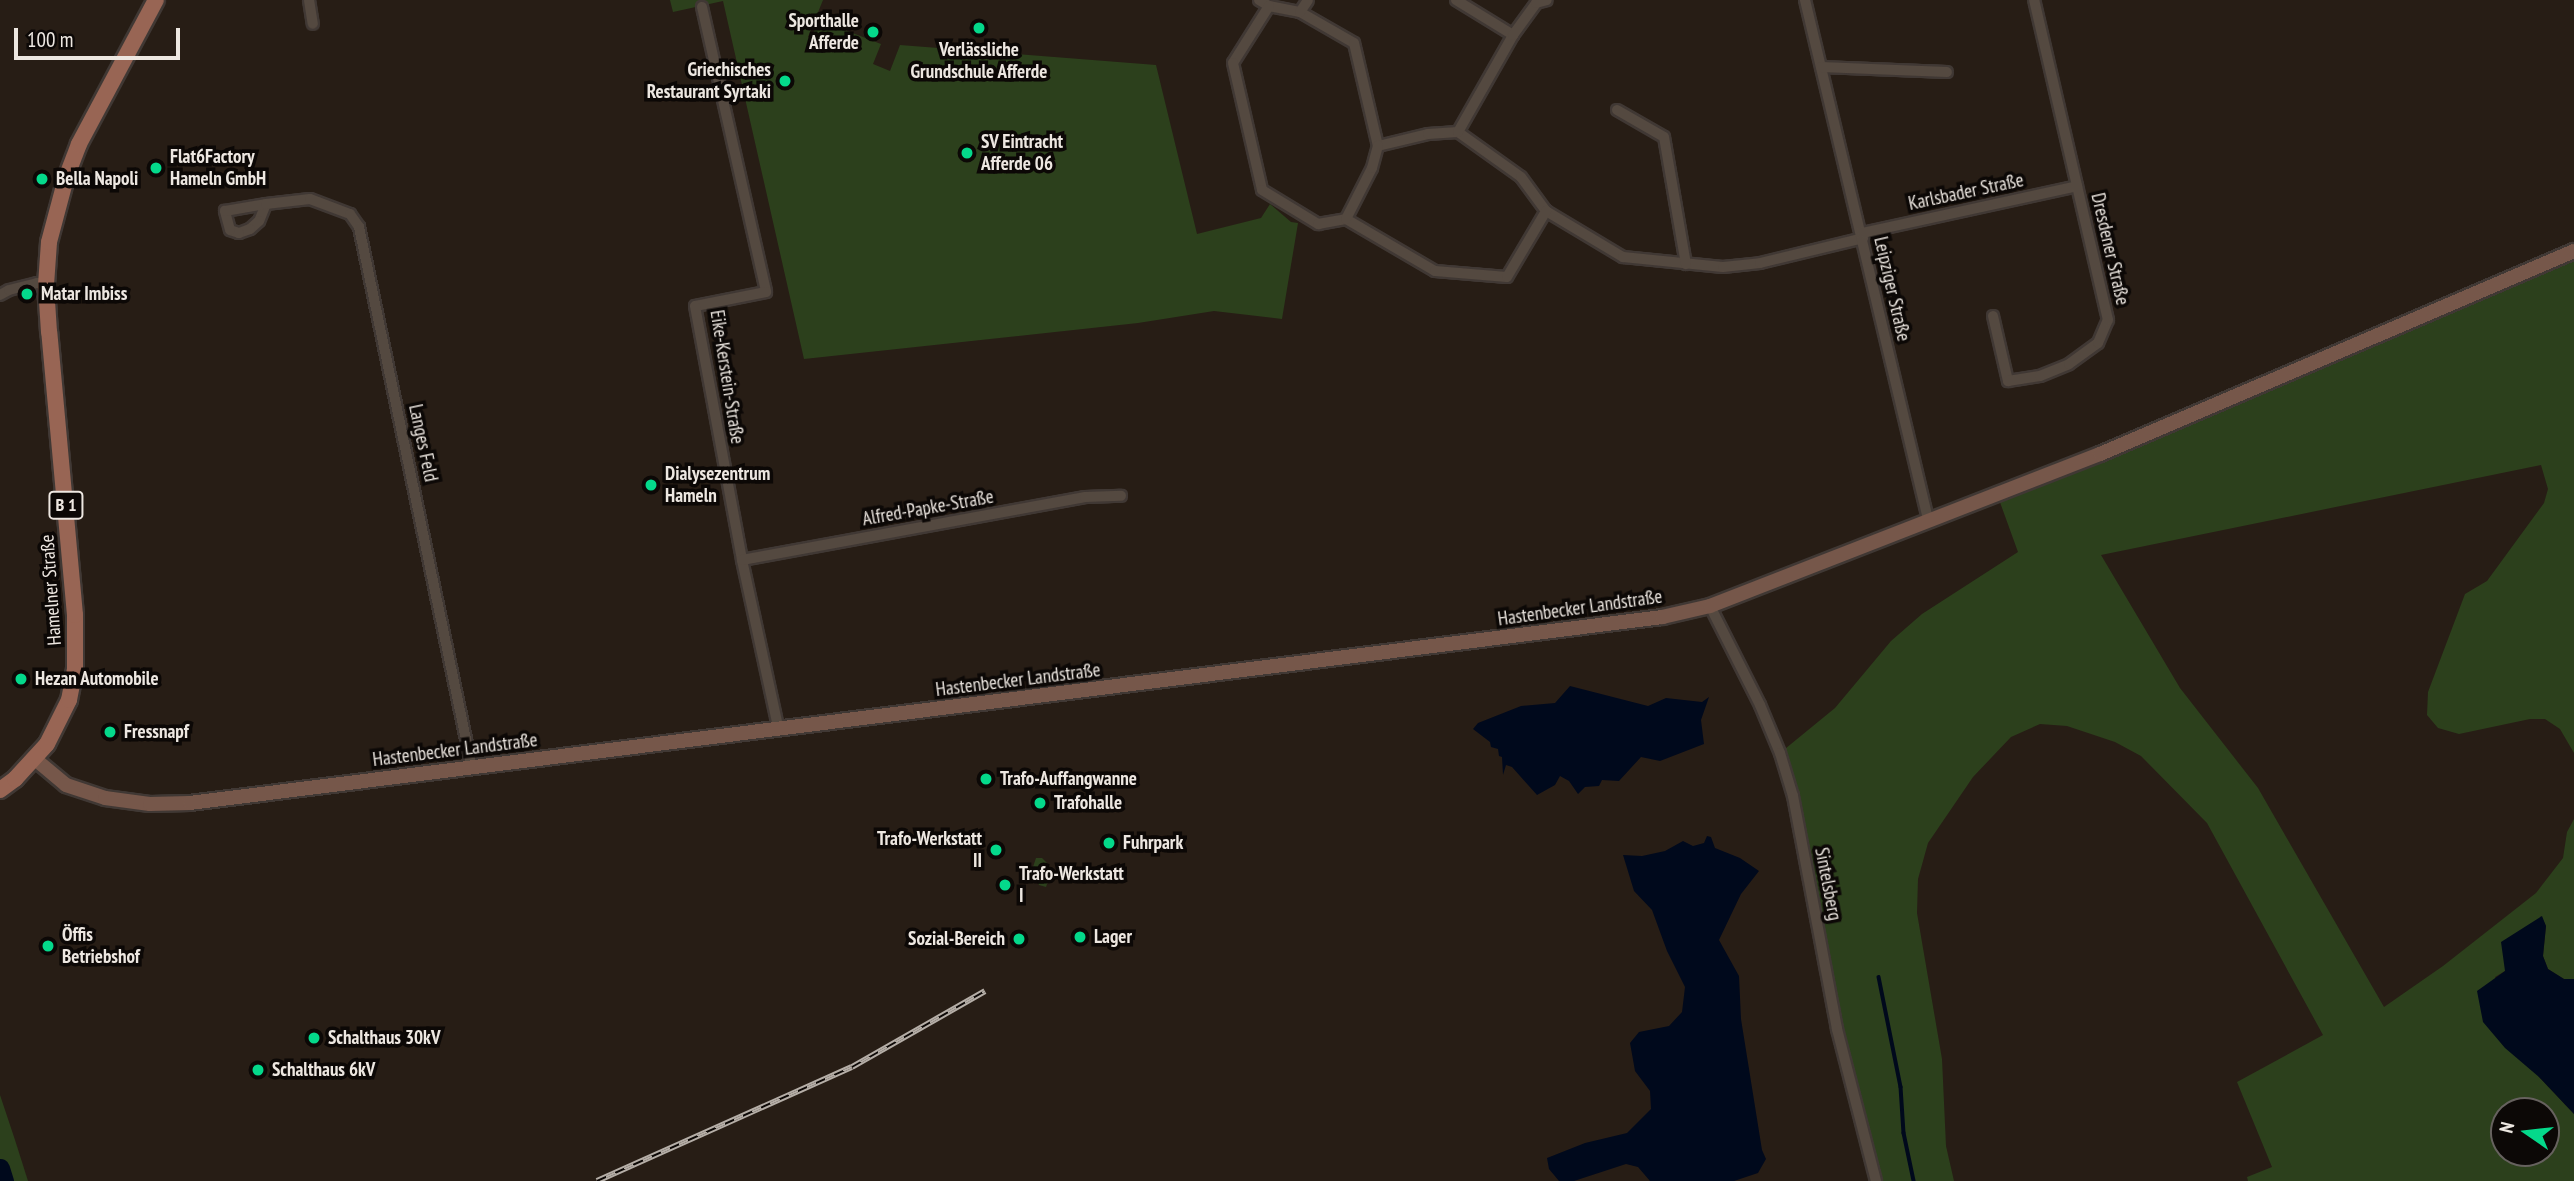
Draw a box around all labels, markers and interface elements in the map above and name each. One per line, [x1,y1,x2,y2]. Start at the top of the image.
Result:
place label: Sporthalle Afferde [788,10,859,54]
scale bar [18,14,184,58]
marker: Verlässliche Grundschule Afferde [971,20,987,36]
marker: Sporthalle Afferde [865,24,881,40]
text: 100 m [27,26,73,53]
place label: Verlässliche Grundschule Afferde [910,39,1048,83]
place label: Griechisches Restaurant Syrtaki [647,59,771,103]
marker: Griechisches Restaurant Syrtaki [777,73,793,89]
place label: SV Eintracht Afferde 06 [981,131,1063,175]
marker: SV Eintracht Afferde 06 [959,145,975,161]
place label: Flat6Factory Hameln GmbH [170,146,266,190]
marker: Flat6Factory Hameln GmbH [148,160,164,176]
place label: Bella Napoli [56,168,138,190]
street label: Karlsbader Straße [1906,169,2026,215]
marker: Bella Napoli [34,171,50,187]
street label: Dresdener Straße [2086,191,2134,307]
street label: Leipziger Straße [1869,235,1915,343]
place label: Matar Imbiss [41,283,127,305]
marker: Matar Imbiss [19,286,35,302]
street label: Eike-Kerstein-Straße [705,308,749,446]
street label: Langes Feld [404,402,442,484]
place label: Dialysezentrum Hameln [665,463,770,507]
marker: Dialysezentrum Hameln [643,477,659,493]
street label: Alfred-Papke-Straße [861,485,995,531]
road number: B 1 [47,490,85,520]
street label: Hamelner Straße [36,534,66,646]
street label: Hastenbecker Landstraße [1496,585,1664,631]
street label: Hastenbecker Landstraße [934,659,1102,701]
place label: Hezan Automobile [35,668,159,690]
marker: Hezan Automobile [13,671,29,687]
place label: Fressnapf [124,721,189,743]
marker: Fressnapf [102,724,118,740]
street label: Hastenbecker Landstraße [371,729,539,771]
place label: Trafo-Auffangwanne [1000,768,1137,790]
marker: Trafo-Auffangwanne [978,771,994,787]
place label: Trafohalle [1054,792,1122,814]
marker: Trafohalle [1032,795,1048,811]
place label: Trafo-Werkstatt II [877,828,982,872]
place label: Fuhrpark [1123,832,1183,854]
marker: Fuhrpark [1101,835,1117,851]
marker: Trafo-Werkstatt II [988,842,1004,858]
street label: Sintelsberg [1810,846,1846,922]
place label: Trafo-Werkstatt I [1019,863,1124,907]
marker: Trafo-Werkstatt I [997,877,1013,893]
place label: Öffis Betriebshof [62,924,140,968]
place label: Lager [1094,926,1132,948]
place label: Sozial-Bereich [908,928,1005,950]
marker: Lager [1072,929,1088,945]
marker: Sozial-Bereich [1011,931,1027,947]
marker: Öffis Betriebshof [40,938,56,954]
place label: Schalthaus 30kV [328,1027,440,1049]
marker: Schalthaus 30kV [306,1030,322,1046]
place label: Schalthaus 6kV [272,1059,375,1081]
marker: Schalthaus 6kV [250,1062,266,1078]
north arrow [2490,1097,2560,1167]
text: N [2494,1120,2519,1135]

